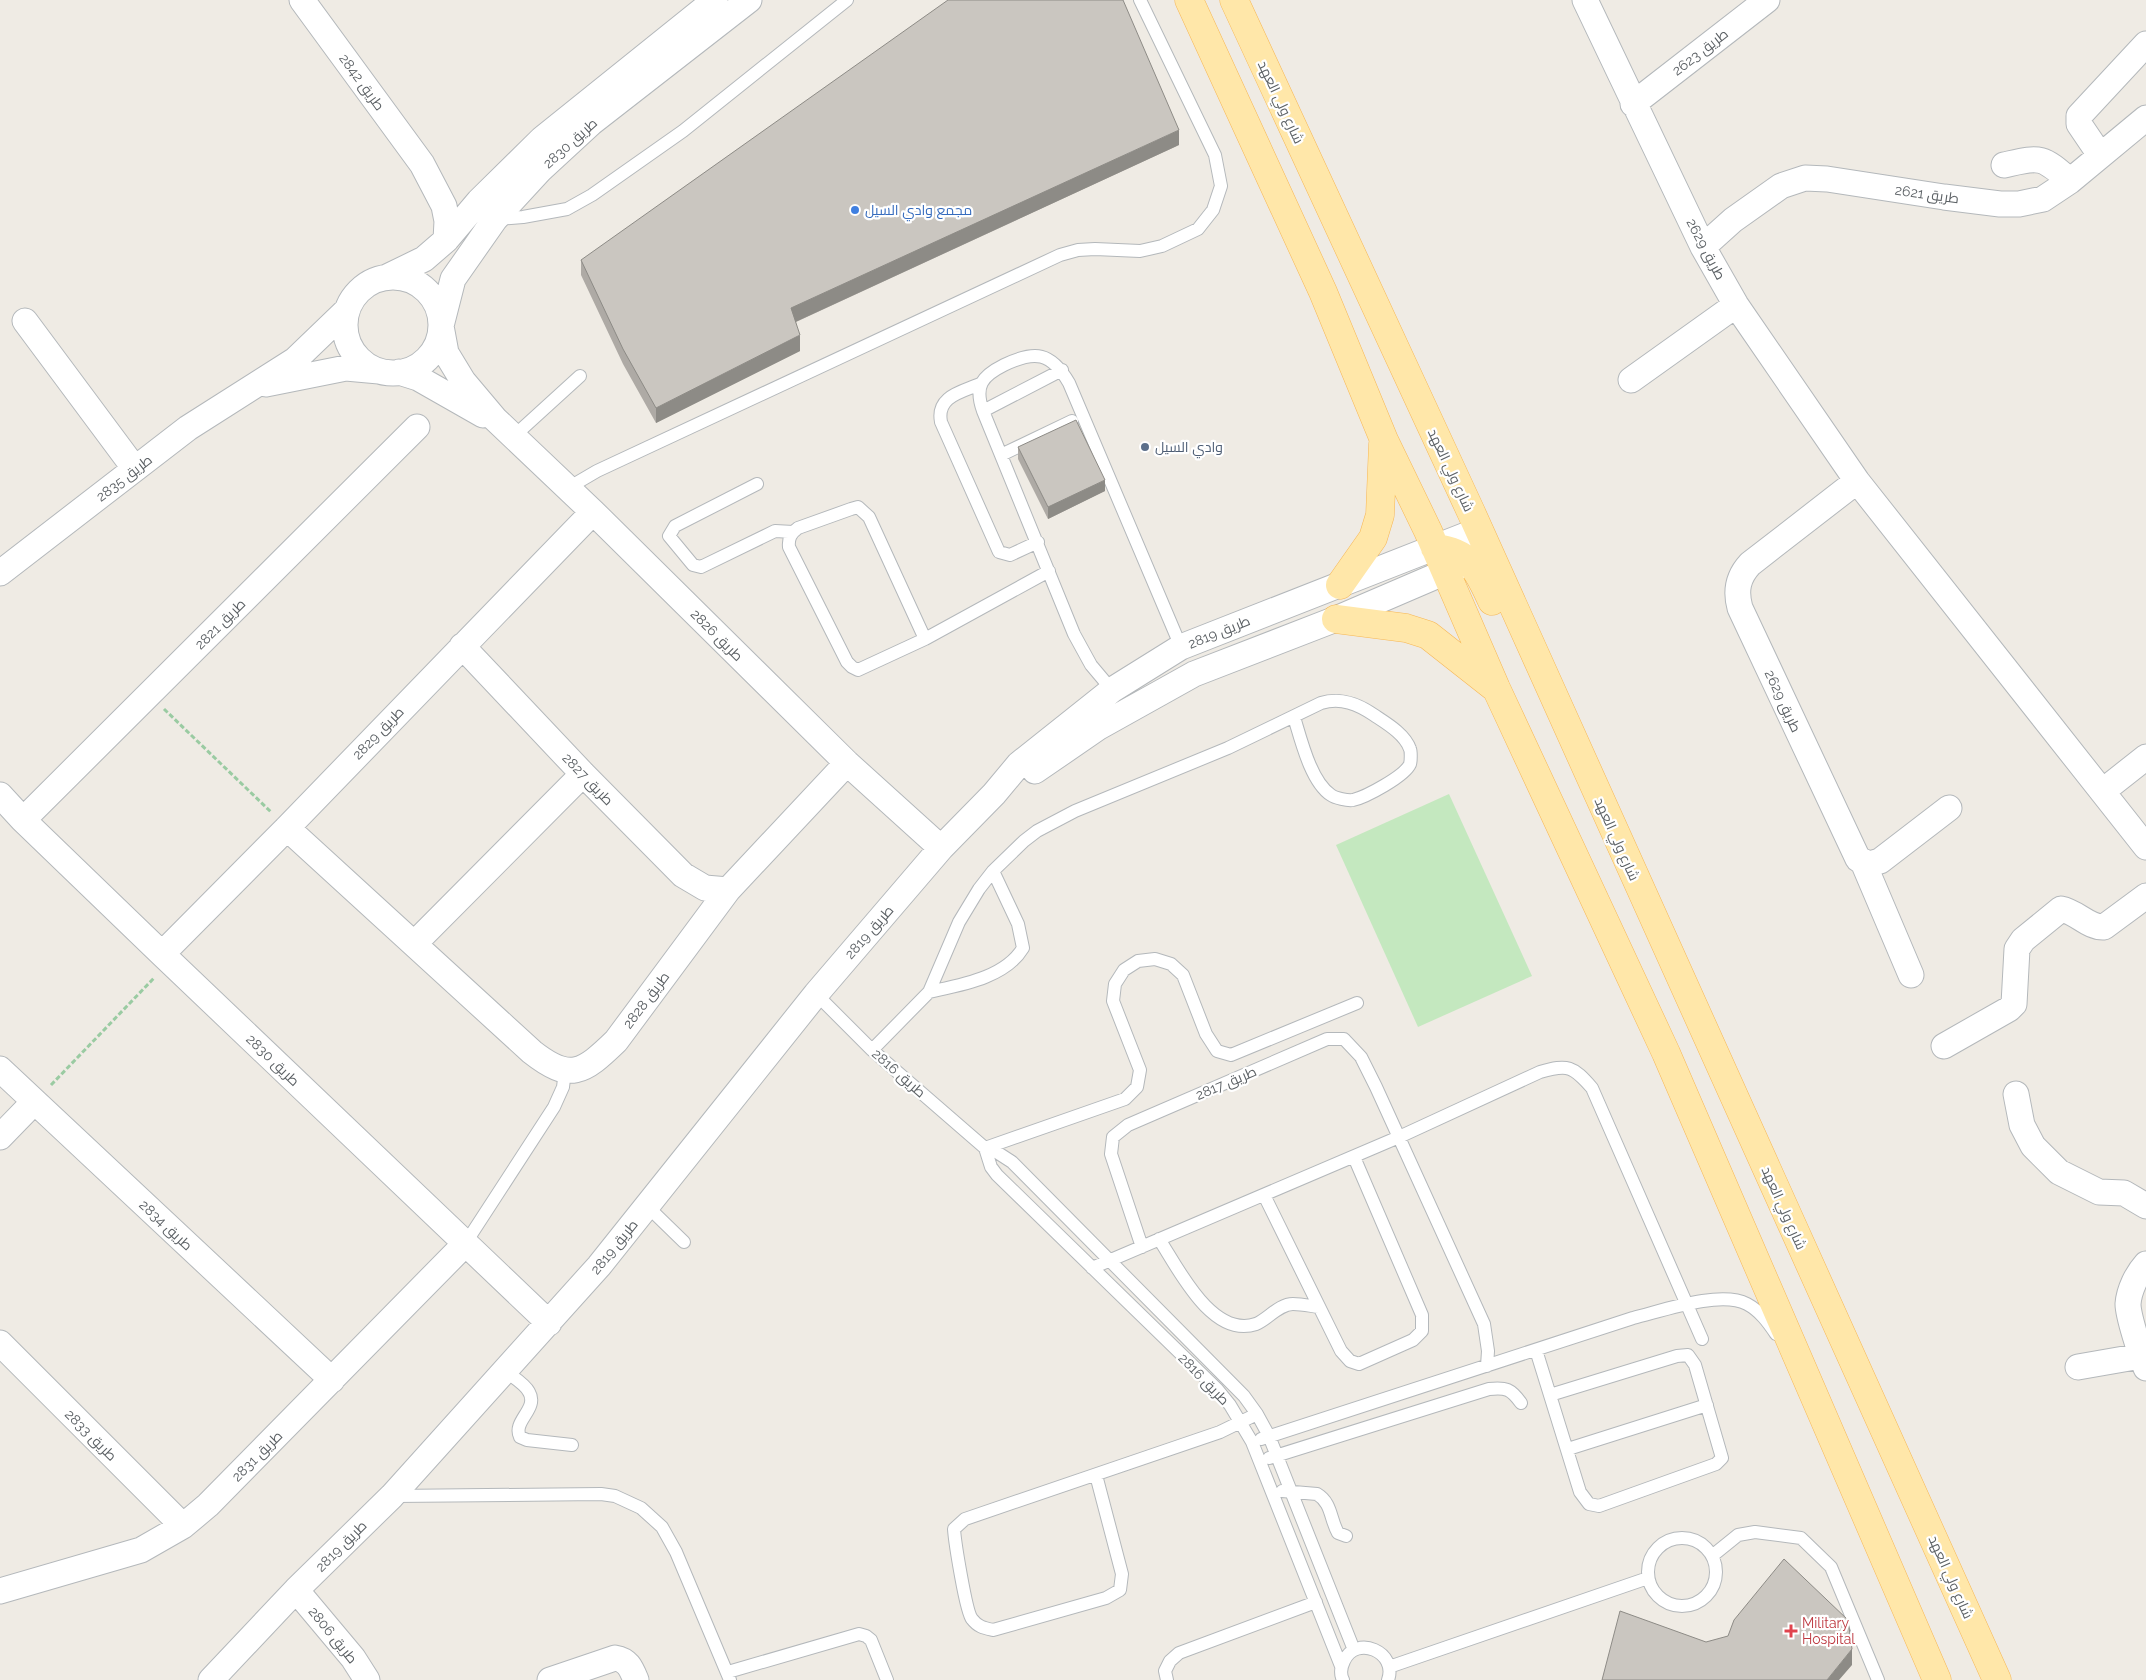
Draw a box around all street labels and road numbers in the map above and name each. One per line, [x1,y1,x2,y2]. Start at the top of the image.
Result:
street label: طريق 2623 [1669,25,1732,79]
street label: طريق 2842 [335,51,388,114]
street label: شارع ولي العهد [1251,58,1307,148]
street label: طريق 2830 [540,115,601,172]
street label: طريق 2621 [1894,182,1960,207]
street label: طريق 2629 [1682,216,1729,283]
street label: شارع ولي العهد [1421,426,1477,516]
street label: طريق 2835 [93,451,156,505]
street label: طريق 2821 [192,596,249,653]
street label: طريق 2826 [687,606,746,665]
street label: طريق 2819 [1186,612,1253,653]
street label: طريق 2629 [1761,667,1804,735]
street label: طريق 2829 [349,703,408,763]
street label: طريق 2827 [559,750,617,809]
street label: شارع ولي العهد [1588,795,1642,885]
street label: طريق 2819 [842,902,897,963]
street label: طريق 2828 [620,969,673,1032]
street label: طريق 2830 [243,1031,303,1090]
street label: طريق 2816 [868,1045,929,1101]
street label: طريق 2817 [1193,1063,1259,1104]
street label: شارع ولي العهد [1755,1164,1809,1254]
street label: طريق 2834 [136,1197,196,1254]
street label: طريق 2819 [587,1217,642,1278]
street label: طريق 2816 [1175,1350,1233,1409]
street label: طريق 2833 [61,1406,120,1465]
street label: طريق 2831 [228,1427,286,1485]
street label: طريق 2819 [312,1517,370,1575]
street label: شارع ولي العهد [1922,1533,1976,1623]
street label: طريق 2806 [305,1603,361,1667]

